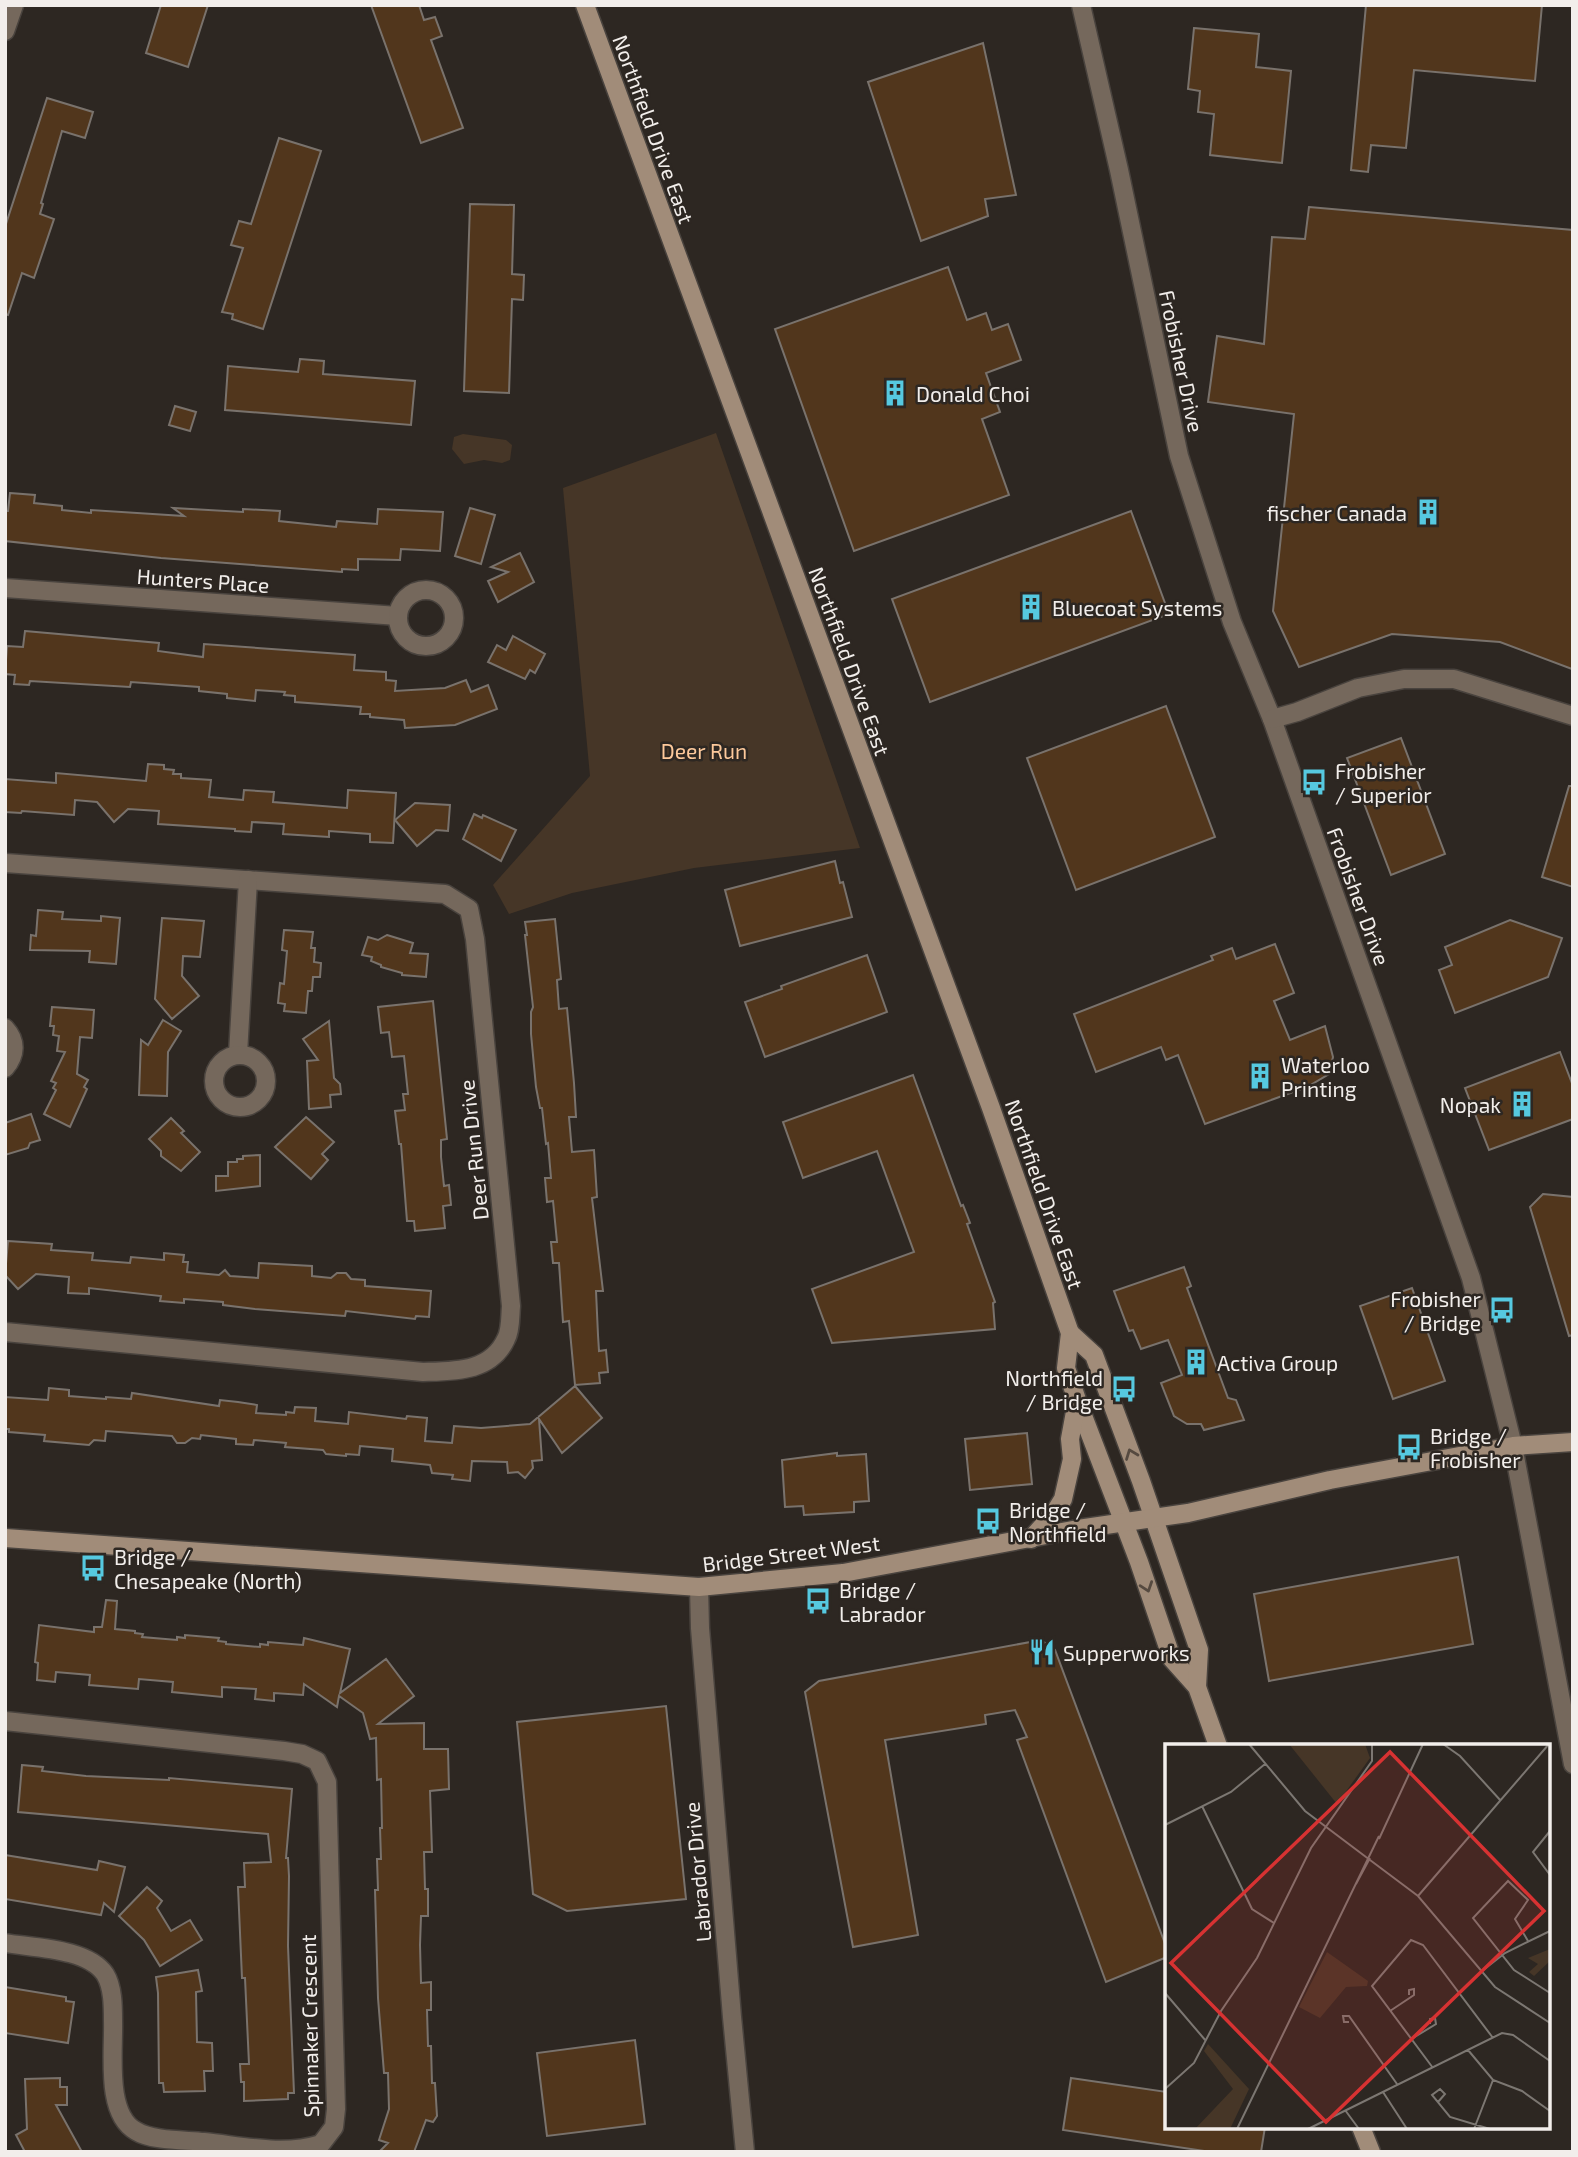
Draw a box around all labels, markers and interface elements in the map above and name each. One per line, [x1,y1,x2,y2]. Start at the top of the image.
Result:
street label: Northfield Drive East [608,31,700,227]
street label: Frobisher Drive [1155,288,1209,434]
building icon: Donald Choi [880,378,910,408]
place label: Donald Choi [916,381,1030,406]
building icon: fischer Canada [1413,497,1443,527]
place label: fischer Canada [1266,500,1407,525]
street label: Hunters Place [136,563,270,597]
street label: Northfield Drive East [804,563,896,759]
building icon: Bluecoat Systems [1016,592,1046,622]
place label: Bluecoat Systems [1052,595,1222,620]
park label: Deer Run [661,738,747,763]
place label: Frobisher / Superior [1335,758,1432,807]
bus stop icon: Frobisher / Superior [1299,767,1329,797]
street label: Frobisher Drive [1322,824,1396,968]
place label: Waterloo Printing [1281,1052,1370,1101]
building icon: Waterloo Printing [1245,1061,1275,1091]
street label: Deer Run Drive [453,1079,493,1221]
building icon: Nopak [1507,1089,1537,1119]
place label: Nopak [1440,1092,1501,1117]
street label: Northfield Drive East [1001,1096,1089,1292]
place label: Frobisher / Bridge [1390,1286,1482,1335]
bus stop icon: Frobisher / Bridge [1487,1295,1517,1325]
building icon: Activa Group [1181,1347,1211,1377]
place label: Activa Group [1217,1350,1338,1375]
place label: Northfield / Bridge [1005,1365,1103,1414]
bus stop icon: Northfield / Bridge [1109,1374,1139,1404]
place label: Bridge / Frobisher [1430,1423,1521,1472]
bus stop icon: Bridge / Frobisher [1394,1432,1424,1462]
one-way arrow [1125,1448,1139,1460]
place label: Bridge / Northfield [1009,1497,1107,1546]
bus stop icon: Bridge / Northfield [973,1506,1003,1536]
street label: Bridge Street West [701,1530,881,1576]
place label: Bridge / Chesapeake (North) [114,1544,302,1593]
bus stop icon: Bridge / Chesapeake (North) [78,1553,108,1583]
place label: Bridge / Labrador [839,1577,926,1626]
one-way arrow [1139,1580,1153,1592]
bus stop icon: Bridge / Labrador [803,1586,833,1616]
restaurant icon: Supperworks [1027,1637,1057,1667]
place label: Supperworks [1063,1640,1190,1665]
inset map [1165,1744,1550,2129]
street label: Labrador Drive [678,1801,716,1943]
street label: Spinnaker Crescent [295,1934,323,2118]

